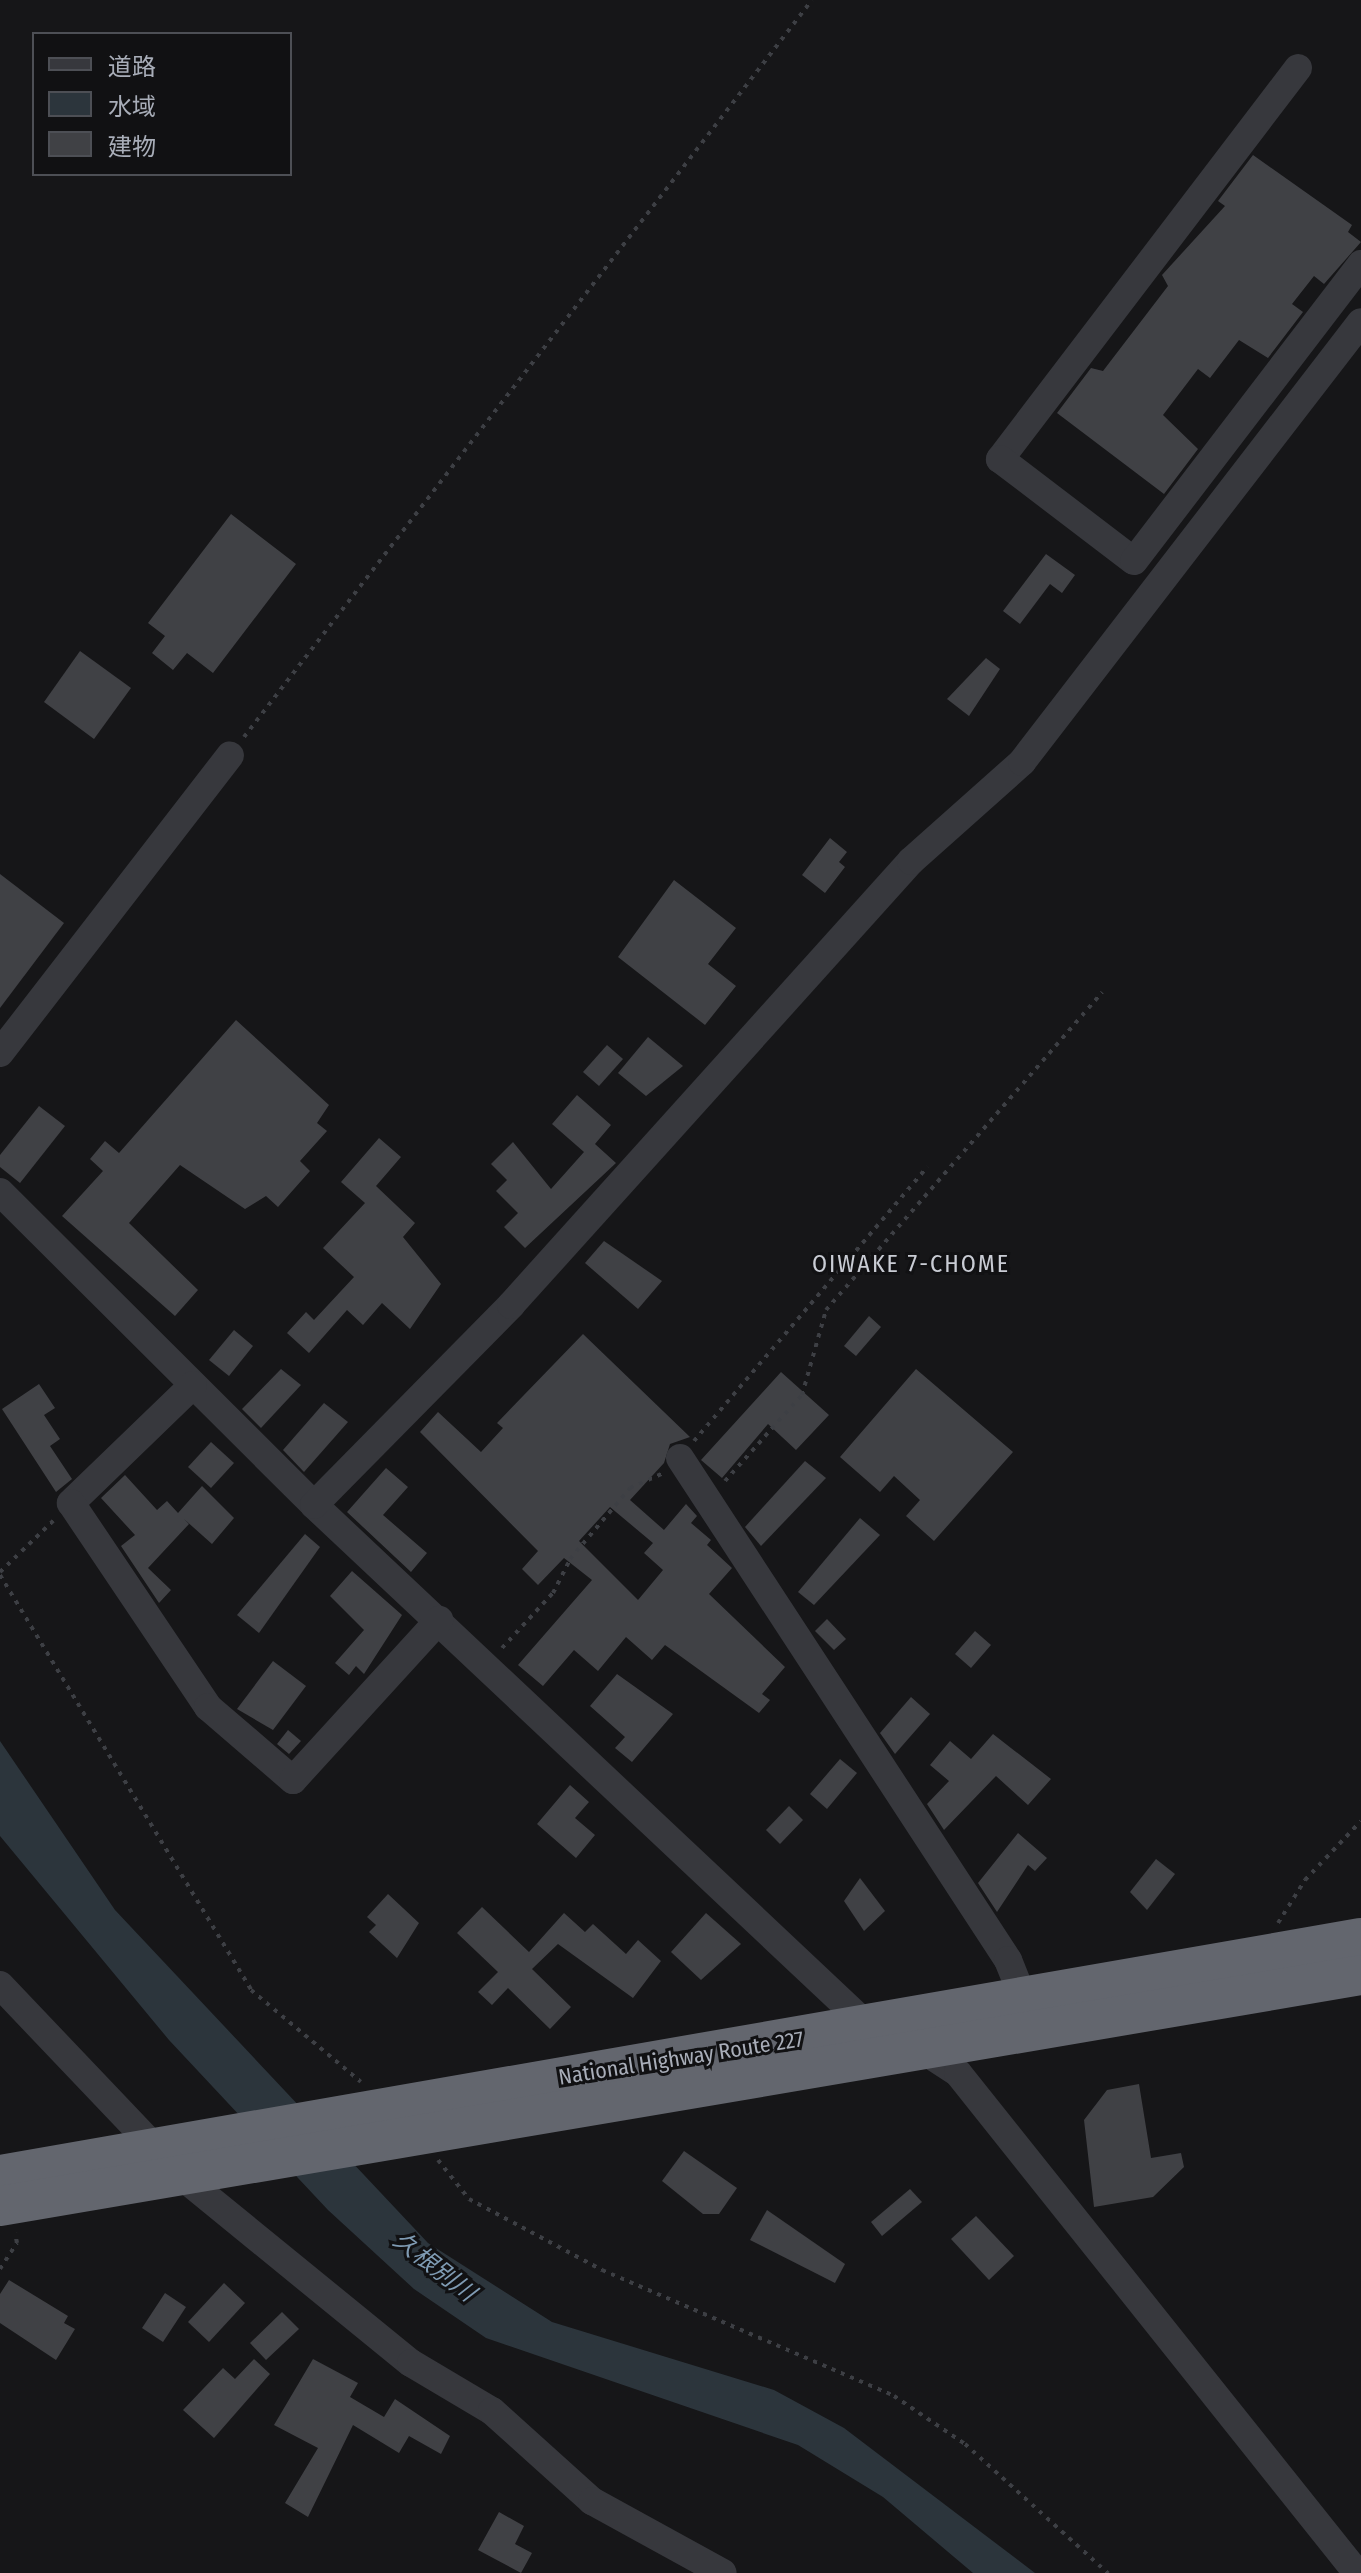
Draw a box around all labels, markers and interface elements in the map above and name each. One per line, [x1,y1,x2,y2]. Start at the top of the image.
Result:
legend [32,32,292,176]
text: 道路 [108,53,156,81]
text: 水域 [108,93,156,121]
text: 建物 [108,133,156,161]
district label: OIWAKE 7-CHOME [812,1251,1010,1279]
street label: National Highway Route 227 [557,2026,805,2090]
water label: 久根別川 [387,2226,481,2308]

